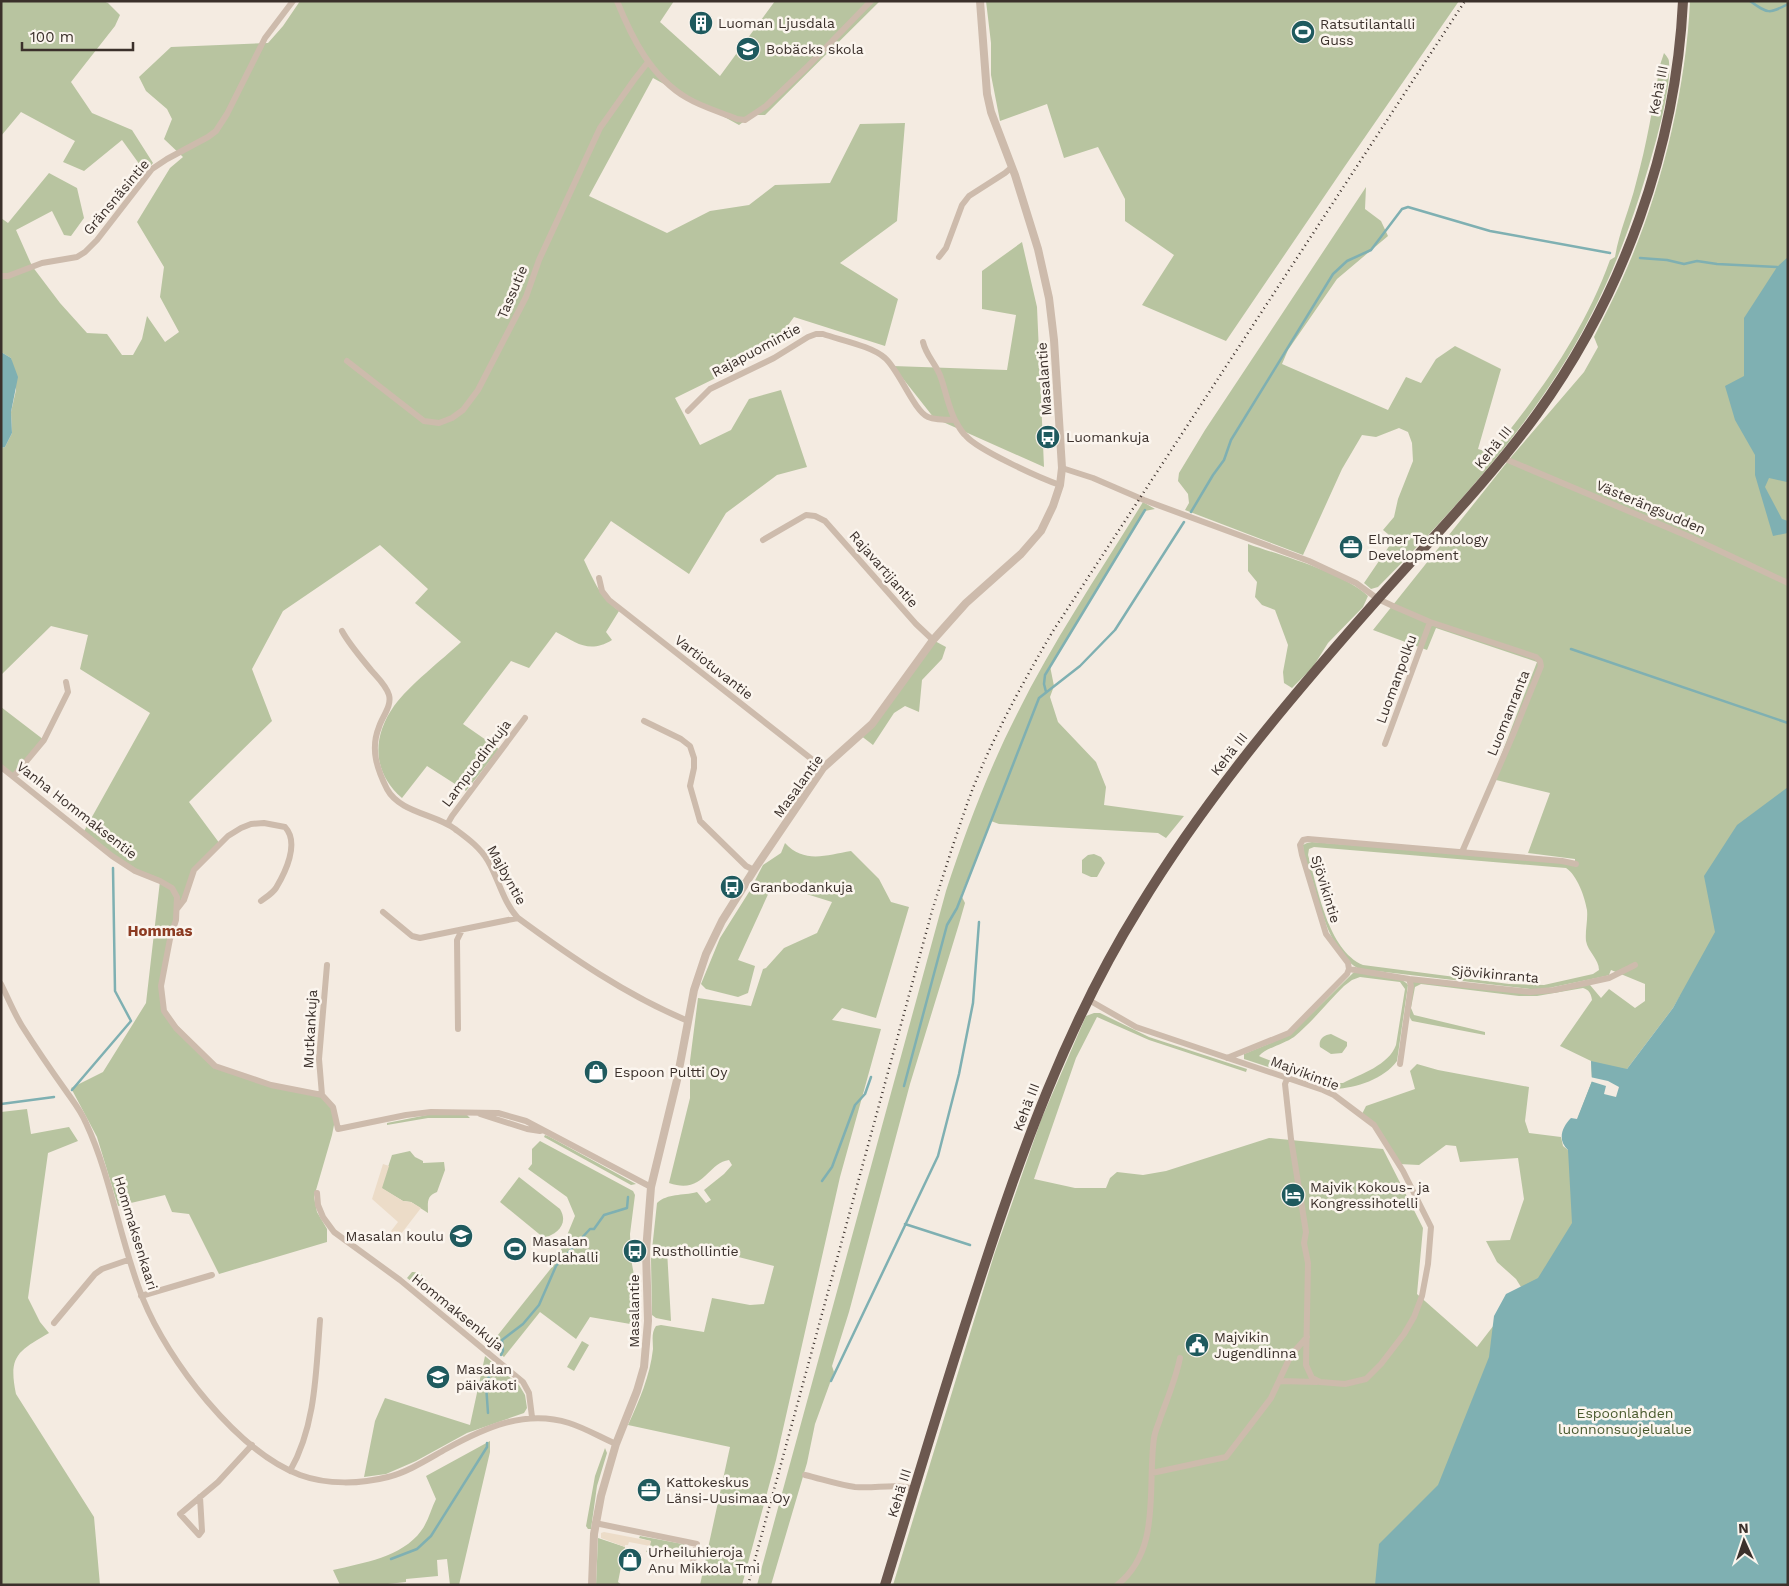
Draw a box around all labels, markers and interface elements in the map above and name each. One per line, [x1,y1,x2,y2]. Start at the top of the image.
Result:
building icon: Luoman Ljusdala [688,10,714,36]
place label: Luoman Ljusdala [718,15,835,31]
place label: Ratsutilantalli Guss [1320,16,1415,48]
sports icon: Ratsutilantalli Guss [1290,19,1316,45]
scale bar [22,20,134,52]
text: 100 m [30,28,74,46]
school or university icon: Bobäcks skola [735,36,761,62]
place label: Bobäcks skola [766,41,864,57]
street label: Kehä III [1645,64,1671,116]
street label: Gränsnäsintie [80,156,152,238]
street label: Tassutie [494,263,530,321]
street label: Rajapuomintie [709,320,803,380]
street label: Masalantie [1033,342,1055,416]
street label: Kehä III [1471,422,1515,472]
bus stop icon: Luomankuja [1035,424,1061,450]
place label: Luomankuja [1066,429,1149,445]
street label: Västerängsudden [1594,477,1708,537]
street label: Rajavartijantie [846,527,922,611]
place label: Elmer Technology Development [1368,531,1489,563]
office icon: Elmer Technology Development [1338,534,1364,560]
street label: Vartiotuvantie [672,631,756,703]
street label: Luomanpolku [1373,632,1419,726]
street label: Luomanranta [1484,668,1532,758]
street label: Lampuodinkuja [438,716,514,810]
street label: Kehä III [1207,729,1251,779]
street label: Masalantie [770,752,826,820]
street label: Vanha Hommaksentie [14,758,140,862]
street label: Majbyntie [484,842,530,908]
street label: Sjövikintie [1308,853,1344,925]
bus stop icon: Granbodankuja [719,874,745,900]
place label: Granbodankuja [750,879,853,895]
district label: Hommas [128,922,192,940]
street label: Sjövikinranta [1450,962,1540,986]
street label: Mutkankuja [300,989,320,1069]
street label: Majvikintie [1268,1053,1342,1093]
shop icon: Espoon Pultti Oy [583,1059,609,1085]
place label: Espoon Pultti Oy [614,1064,728,1080]
street label: Kehä III [1010,1081,1042,1133]
street label: Hommaksenkaari [111,1174,161,1292]
place label: Majvik Kokous- ja Kongressihotelli [1310,1179,1430,1211]
hotel icon: Majvik Kokous- ja Kongressihotelli [1280,1182,1306,1208]
school or university icon: Masalan koulu [448,1223,474,1249]
place label: Masalan koulu [346,1228,444,1244]
place label: Masalan kuplahalli [532,1233,598,1265]
sports icon: Masalan kuplahalli [502,1236,528,1262]
bus stop icon: Rusthollintie [622,1238,648,1264]
place label: Rusthollintie [652,1243,739,1259]
street label: Hommaksenkuja [409,1270,507,1354]
street label: Masalantie [626,1274,642,1348]
place label: Majvikin Jugendlinna [1214,1329,1297,1361]
public building icon: Majvikin Jugendlinna [1184,1332,1210,1358]
place label: Masalan päiväkoti [456,1361,517,1393]
school or university icon: Masalan päiväkoti [425,1364,451,1390]
park label: Espoonlahden luonnonsuojelualue [1558,1405,1692,1437]
street label: Kehä III [884,1467,914,1519]
place label: Kattokeskus Länsi-Uusimaa Oy [666,1474,791,1506]
office icon: Kattokeskus Länsi-Uusimaa Oy [636,1477,662,1503]
north arrow [1719,1516,1769,1566]
text: N [1738,1520,1749,1536]
place label: Urheiluhieroja Anu Mikkola Tmi [648,1544,760,1576]
shop icon: Urheiluhieroja Anu Mikkola Tmi [617,1547,643,1573]

